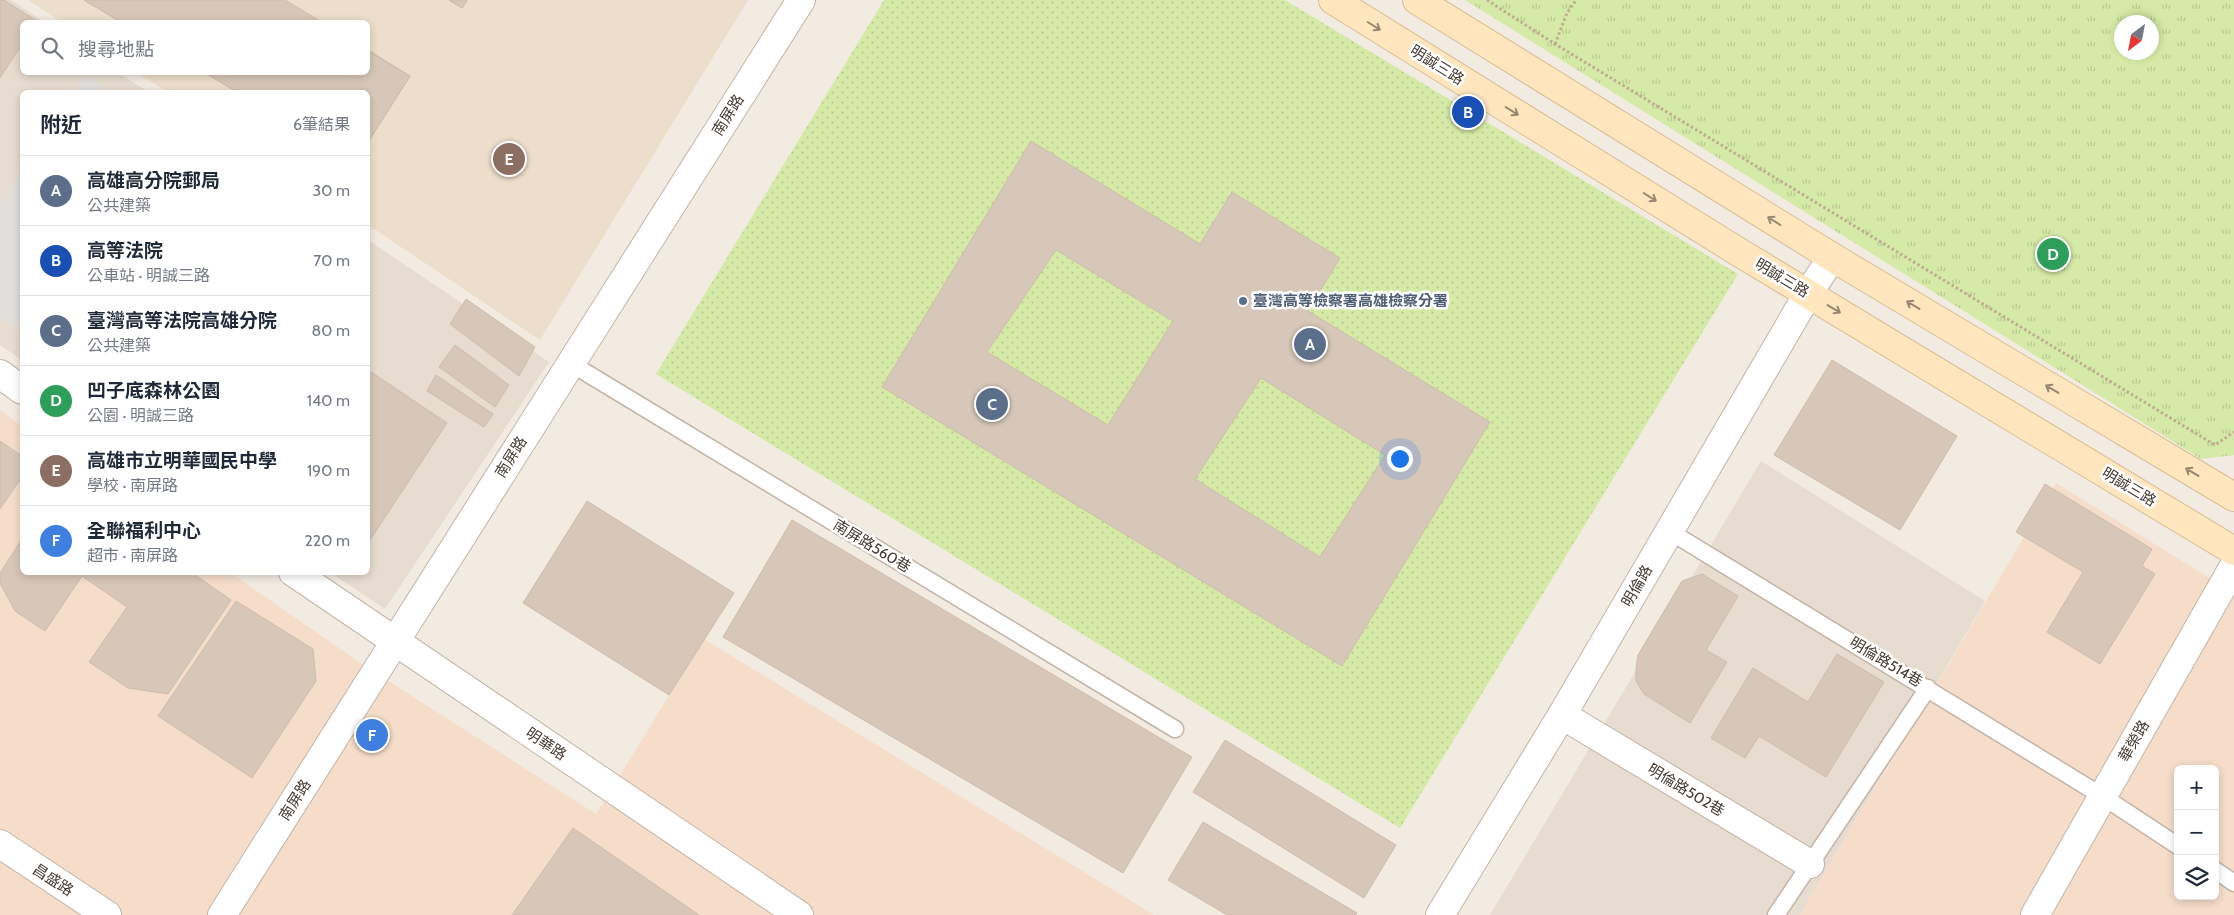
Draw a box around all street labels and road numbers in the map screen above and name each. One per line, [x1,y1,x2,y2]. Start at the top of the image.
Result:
street label: 明誠三路 [1407,41,1467,89]
street label: 南屏路 [708,91,748,139]
street label: 明誠三路 [1752,255,1812,301]
street label: 南屏路 [491,433,531,481]
street label: 明誠三路 [2099,464,2159,510]
street label: 南屏路560巷 [830,516,914,576]
street label: 明倫路 [1618,562,1656,610]
street label: 明倫路514巷 [1846,633,1926,691]
street label: 華榮路 [2115,717,2153,765]
street label: 明華路 [522,724,570,764]
street label: 明倫路502巷 [1644,760,1728,820]
street label: 南屏路 [275,776,315,824]
street label: 昌盛路 [29,860,77,900]

